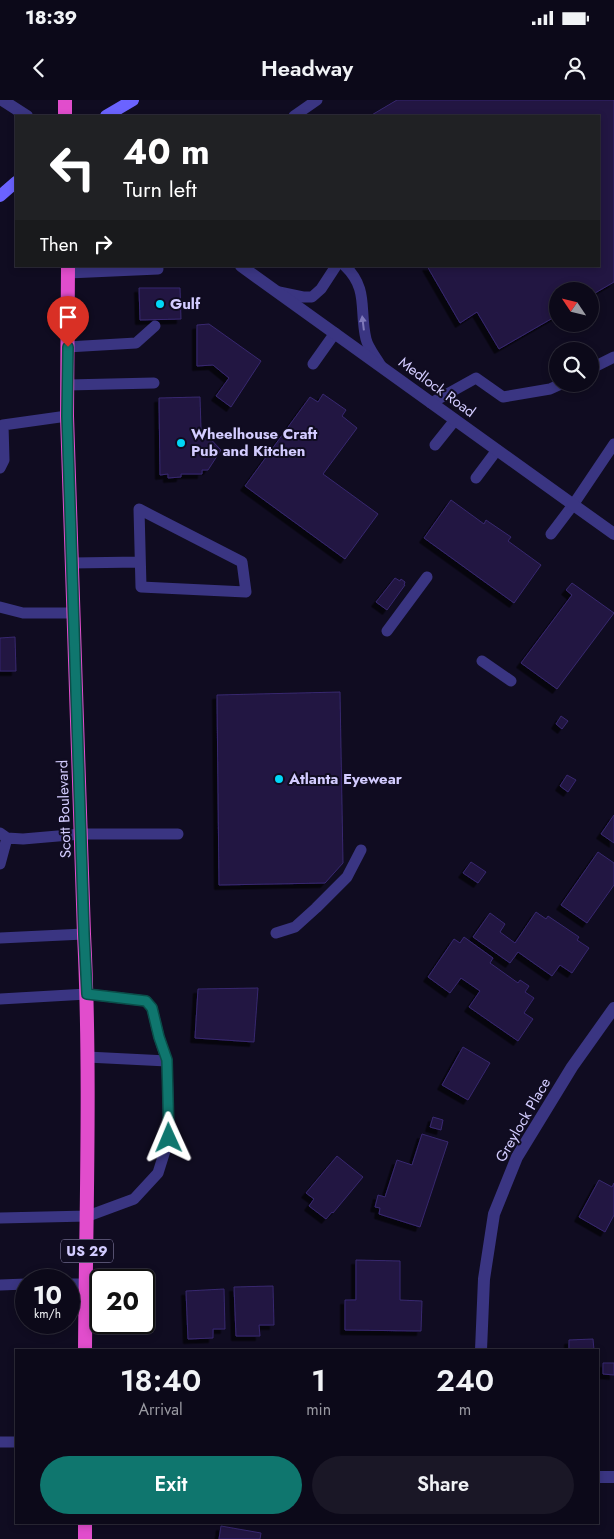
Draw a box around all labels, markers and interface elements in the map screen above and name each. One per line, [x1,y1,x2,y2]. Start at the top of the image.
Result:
text: 18:39 [25,4,77,31]
text: Headway [261,52,353,84]
icon: back [25,54,53,82]
icon: person [561,54,589,82]
text: 40 m [123,127,210,177]
icon: left [40,135,105,200]
text: Turn left [123,173,197,205]
icon: right [89,230,117,258]
text: Then [40,231,79,258]
north arrow [549,282,599,332]
map controls [549,282,599,392]
place label: Gulf [170,293,201,315]
pin [47,296,89,347]
marker: Gulf [154,298,166,310]
icon: arrive [54,303,82,331]
one-way arrow [359,315,367,331]
button: search [549,342,599,392]
street label: Medlock Road [394,351,480,423]
place label: Wheelhouse Craft Pub and Kitchen [191,423,318,462]
marker: Wheelhouse Craft Pub and Kitchen [175,437,187,449]
street label: Scott Boulevard [51,760,77,858]
place label: Atlanta Eyewear [288,768,403,790]
marker: Atlanta Eyewear [273,773,285,785]
street label: Greylock Place [490,1073,556,1166]
position arrow [142,1111,194,1163]
road number: US 29 [61,1240,113,1262]
speed limit sign: 20 [90,1269,155,1334]
text: 10 [33,1277,62,1313]
text: km/h [34,1305,61,1323]
text: 18:40 [120,1359,201,1402]
text: 1 [311,1359,326,1402]
text: 240 [436,1359,494,1402]
text: Arrival [139,1398,183,1421]
text: min [306,1398,331,1421]
text: m [459,1398,471,1421]
button: Exit [40,1456,302,1514]
button: Share [312,1456,574,1514]

